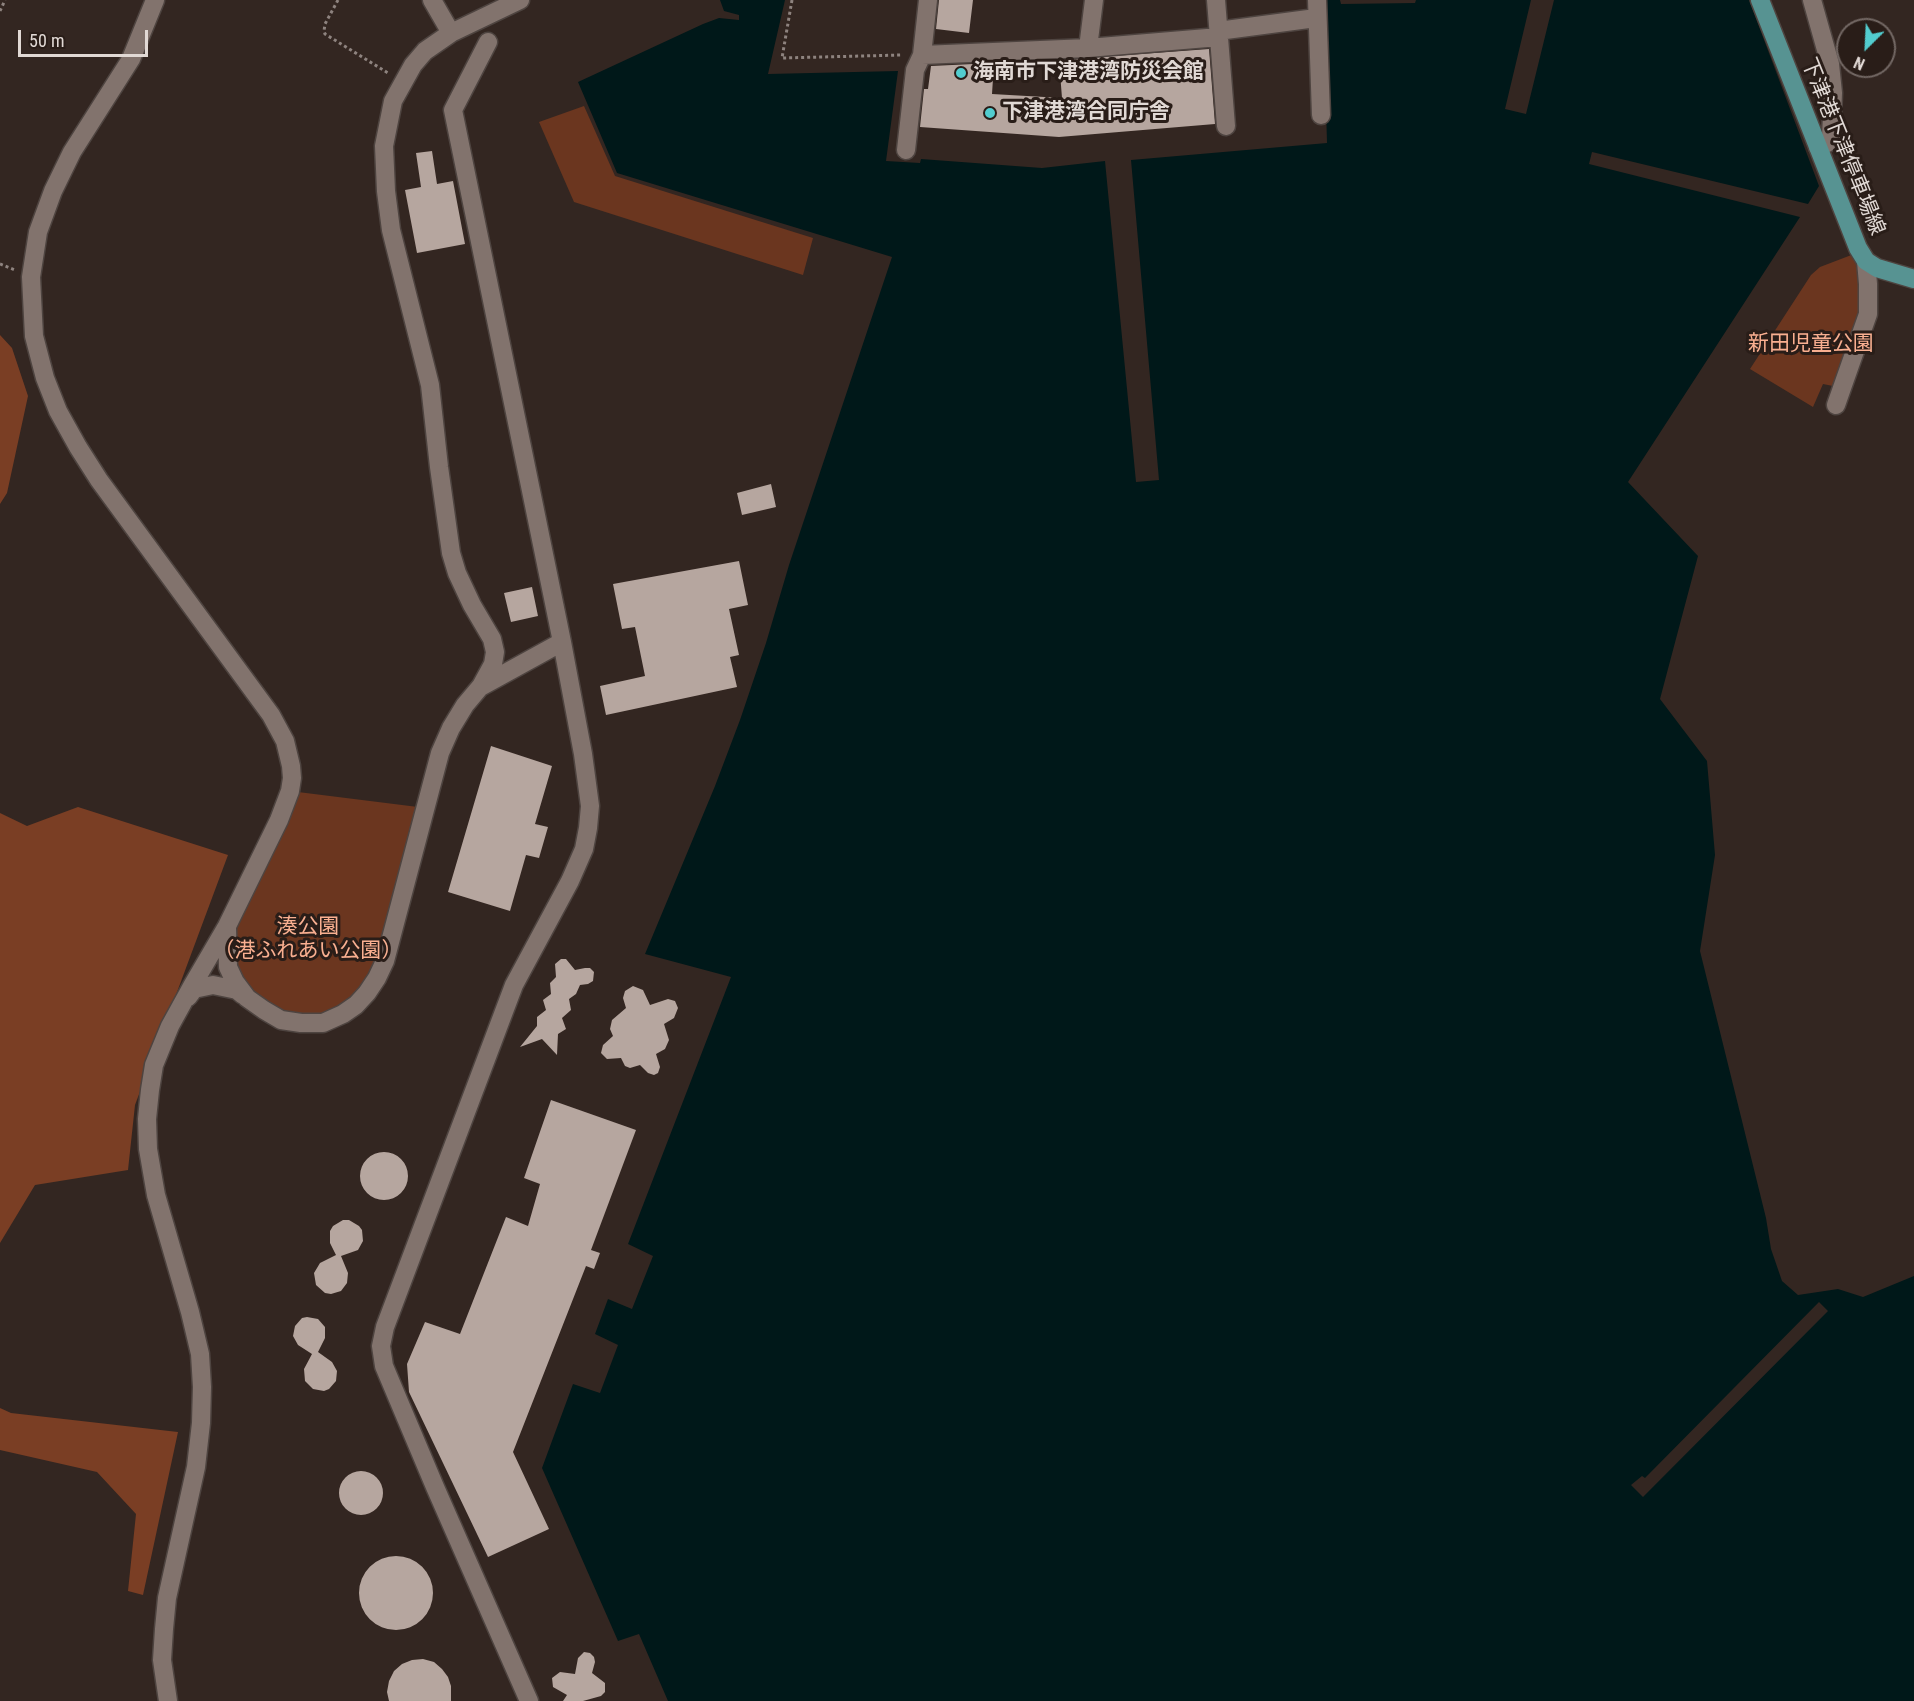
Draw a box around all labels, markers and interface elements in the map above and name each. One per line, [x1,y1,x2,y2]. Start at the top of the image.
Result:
scale bar [21,18,152,56]
north arrow [1836,18,1896,78]
text: 50 m [29,30,64,51]
text: N [1851,52,1868,74]
street label: 下津港下津停車場線 [1795,55,1889,239]
place label: 海南市下津港湾防災会館 [973,60,1204,86]
marker: 海南市下津港湾防災会館 [954,66,968,80]
place label: 下津港湾合同庁舎 [1002,100,1170,126]
marker: 下津港湾合同庁舎 [983,106,997,120]
park label: 新田児童公園 [1748,332,1874,358]
park label: 湊公園 （港ふれあい公園） [214,915,402,965]

